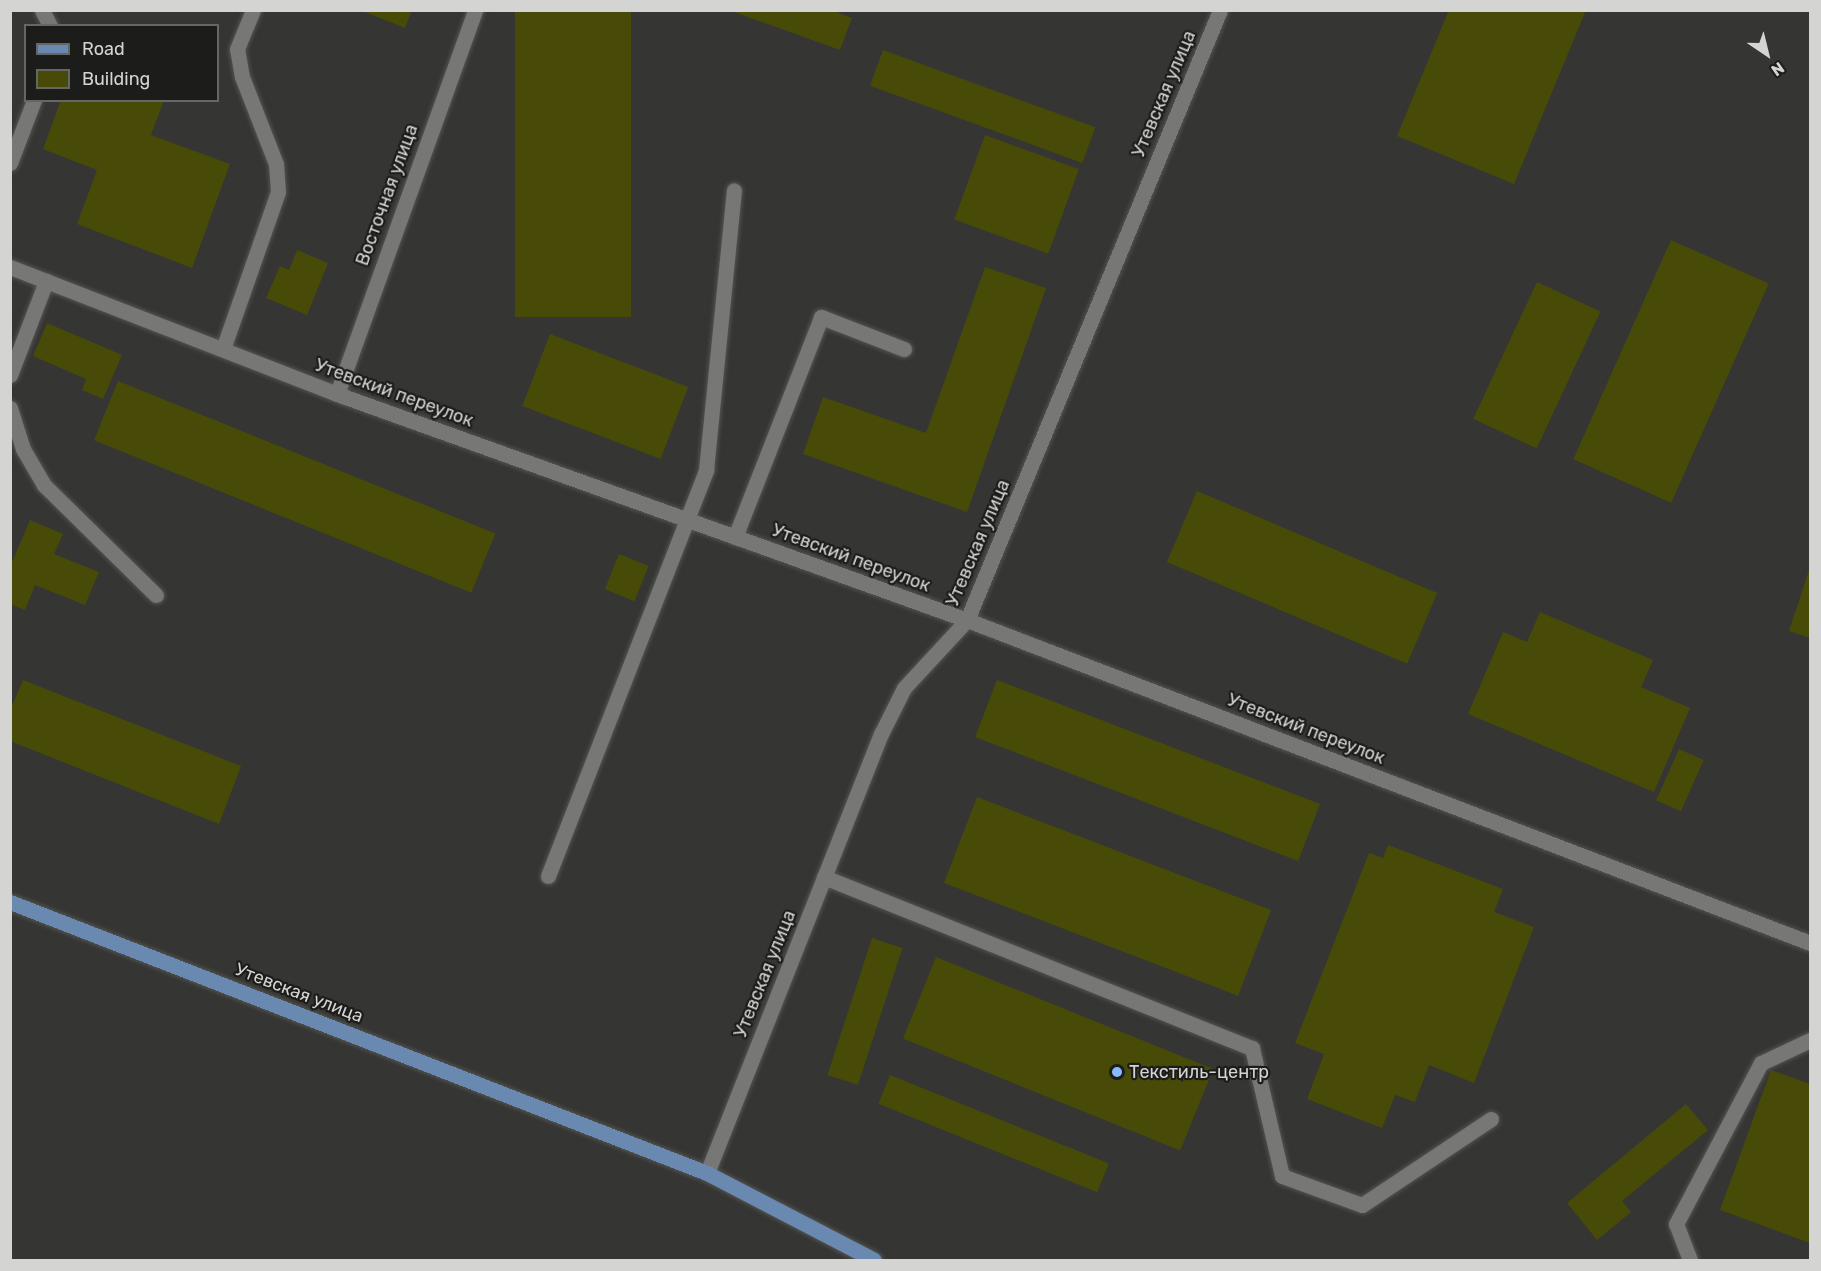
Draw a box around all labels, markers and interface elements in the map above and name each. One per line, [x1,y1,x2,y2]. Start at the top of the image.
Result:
legend [24,24,219,102]
north arrow [1737,24,1797,84]
street label: Утевская улица [1128,27,1200,161]
text: Road [82,38,125,60]
text: N [1767,58,1788,80]
text: Building [82,68,150,90]
street label: Восточная улица [351,121,423,269]
street label: Утевский переулок [312,354,476,432]
street label: Утевская улица [942,476,1014,610]
street label: Утевский переулок [769,519,933,597]
street label: Утевский переулок [1224,689,1388,769]
street label: Утевская улица [730,907,800,1041]
street label: Утевская улица [232,959,366,1027]
place label: Текстиль-центр [1129,1061,1269,1083]
marker: Текстиль-центр [1110,1065,1124,1079]

